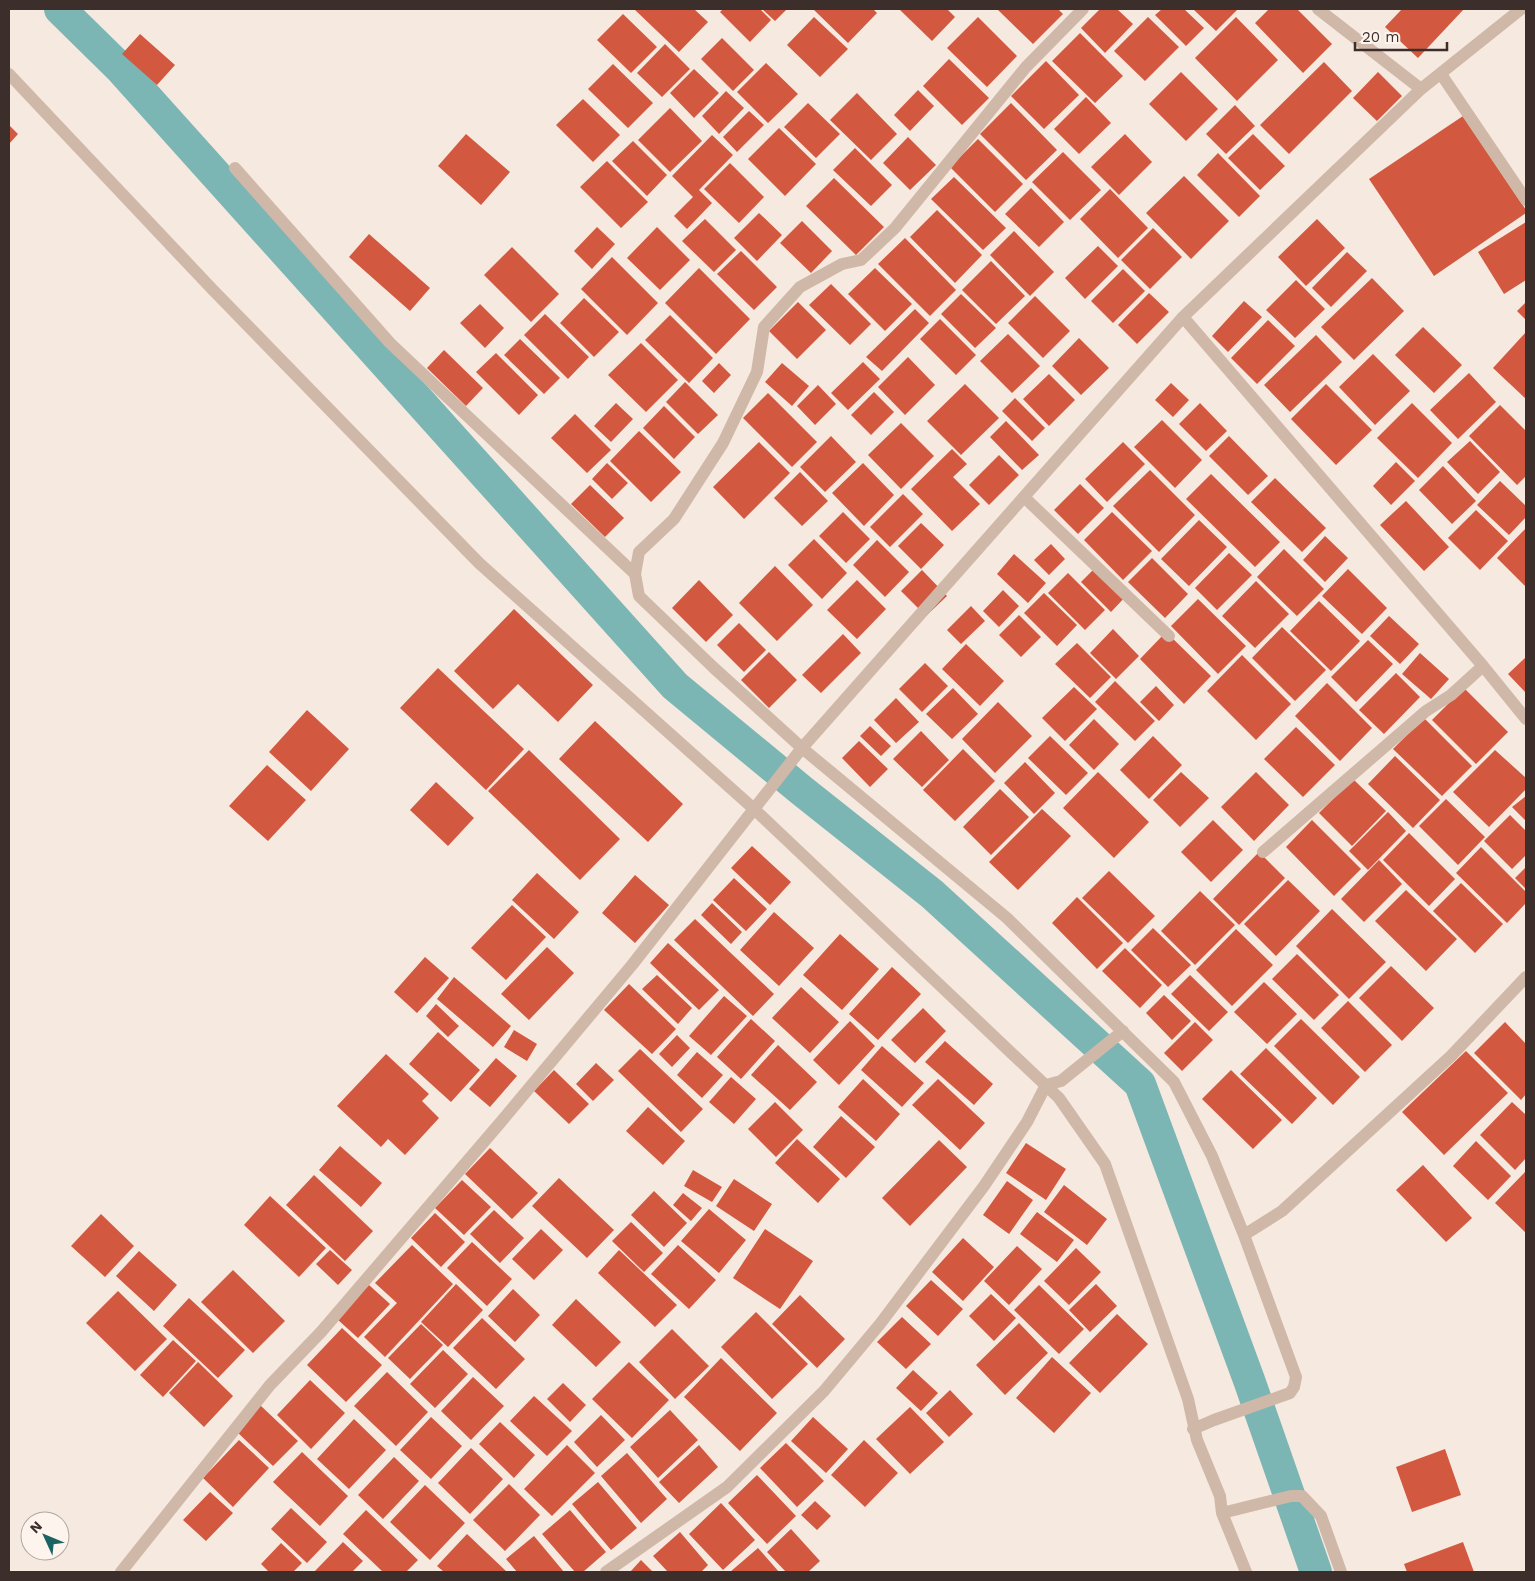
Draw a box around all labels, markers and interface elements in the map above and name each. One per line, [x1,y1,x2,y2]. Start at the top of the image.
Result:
scale bar [1355,20,1448,52]
text: 20 m [1362,28,1400,46]
north arrow [20,1511,70,1561]
text: N [26,1518,45,1536]

